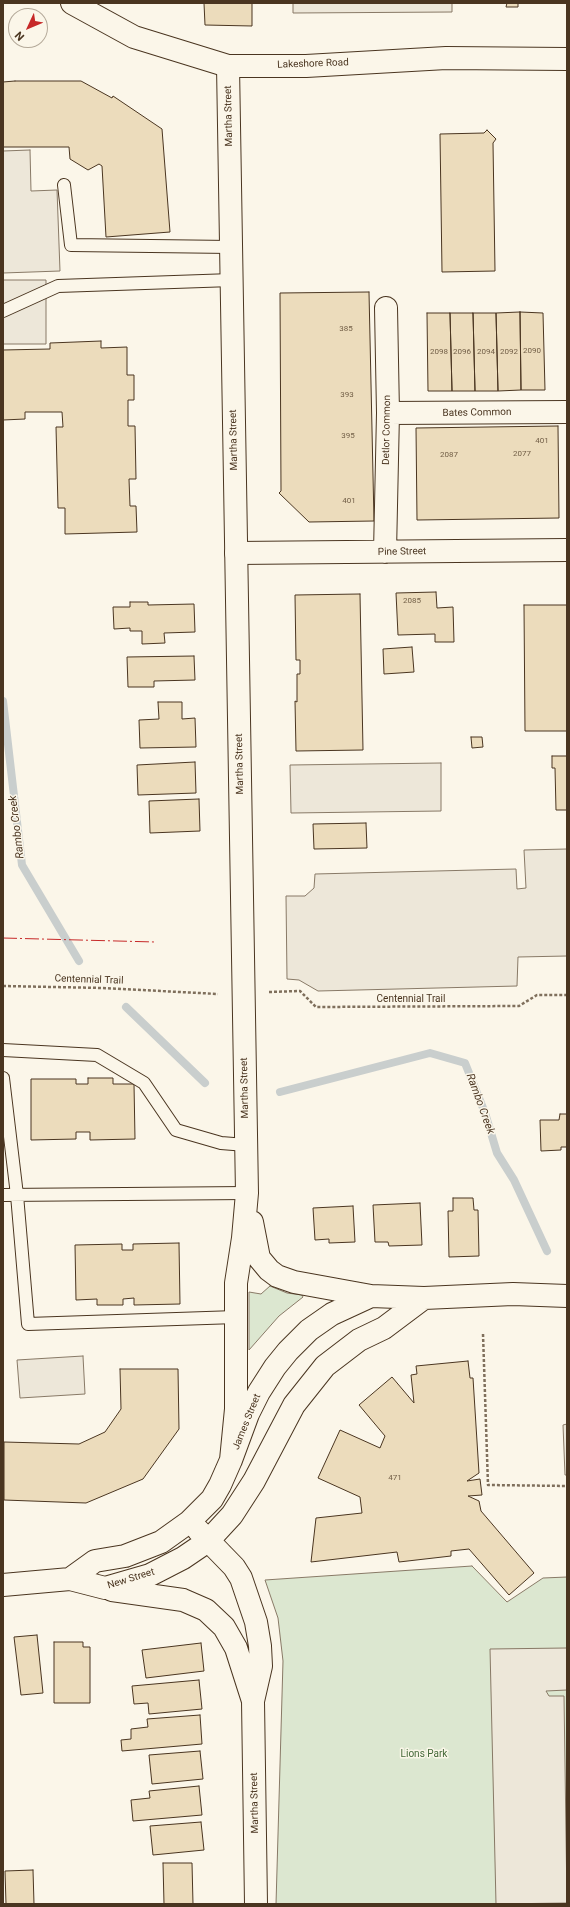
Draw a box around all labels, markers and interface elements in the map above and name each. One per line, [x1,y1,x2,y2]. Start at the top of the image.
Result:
north arrow [8,8,48,48]
text: N [12,29,27,43]
street label: Lakeshore Road [277,57,349,71]
street label: Martha Street [222,85,236,147]
house number: 385 [339,324,353,334]
house number: 2090 [523,346,541,356]
house number: 2098 [430,347,448,357]
house number: 2096 [453,347,471,357]
house number: 2094 [477,347,495,357]
house number: 2092 [500,347,518,357]
house number: 393 [340,390,354,400]
street label: Detlor Common [380,395,394,465]
street label: Bates Common [442,406,512,420]
street label: Martha Street [227,409,241,471]
house number: 395 [341,431,355,441]
house number: 401 [535,436,549,446]
house number: 2077 [513,449,531,459]
house number: 2087 [440,450,458,460]
house number: 401 [342,496,356,506]
street label: Pine Street [378,546,426,558]
house number: 2085 [403,596,421,606]
street label: Martha Street [233,733,247,795]
water label: Rambo Creek [7,795,27,859]
street label: Centennial Trail [54,973,124,987]
street label: Centennial Trail [377,993,445,1005]
street label: Martha Street [238,1057,252,1119]
water label: Rambo Creek [463,1072,497,1136]
street label: James Street [230,1392,264,1452]
house number: 471 [388,1473,402,1483]
street label: New Street [106,1566,156,1592]
park label: Lions Park [401,1748,447,1760]
street label: Martha Street [248,1772,262,1834]

